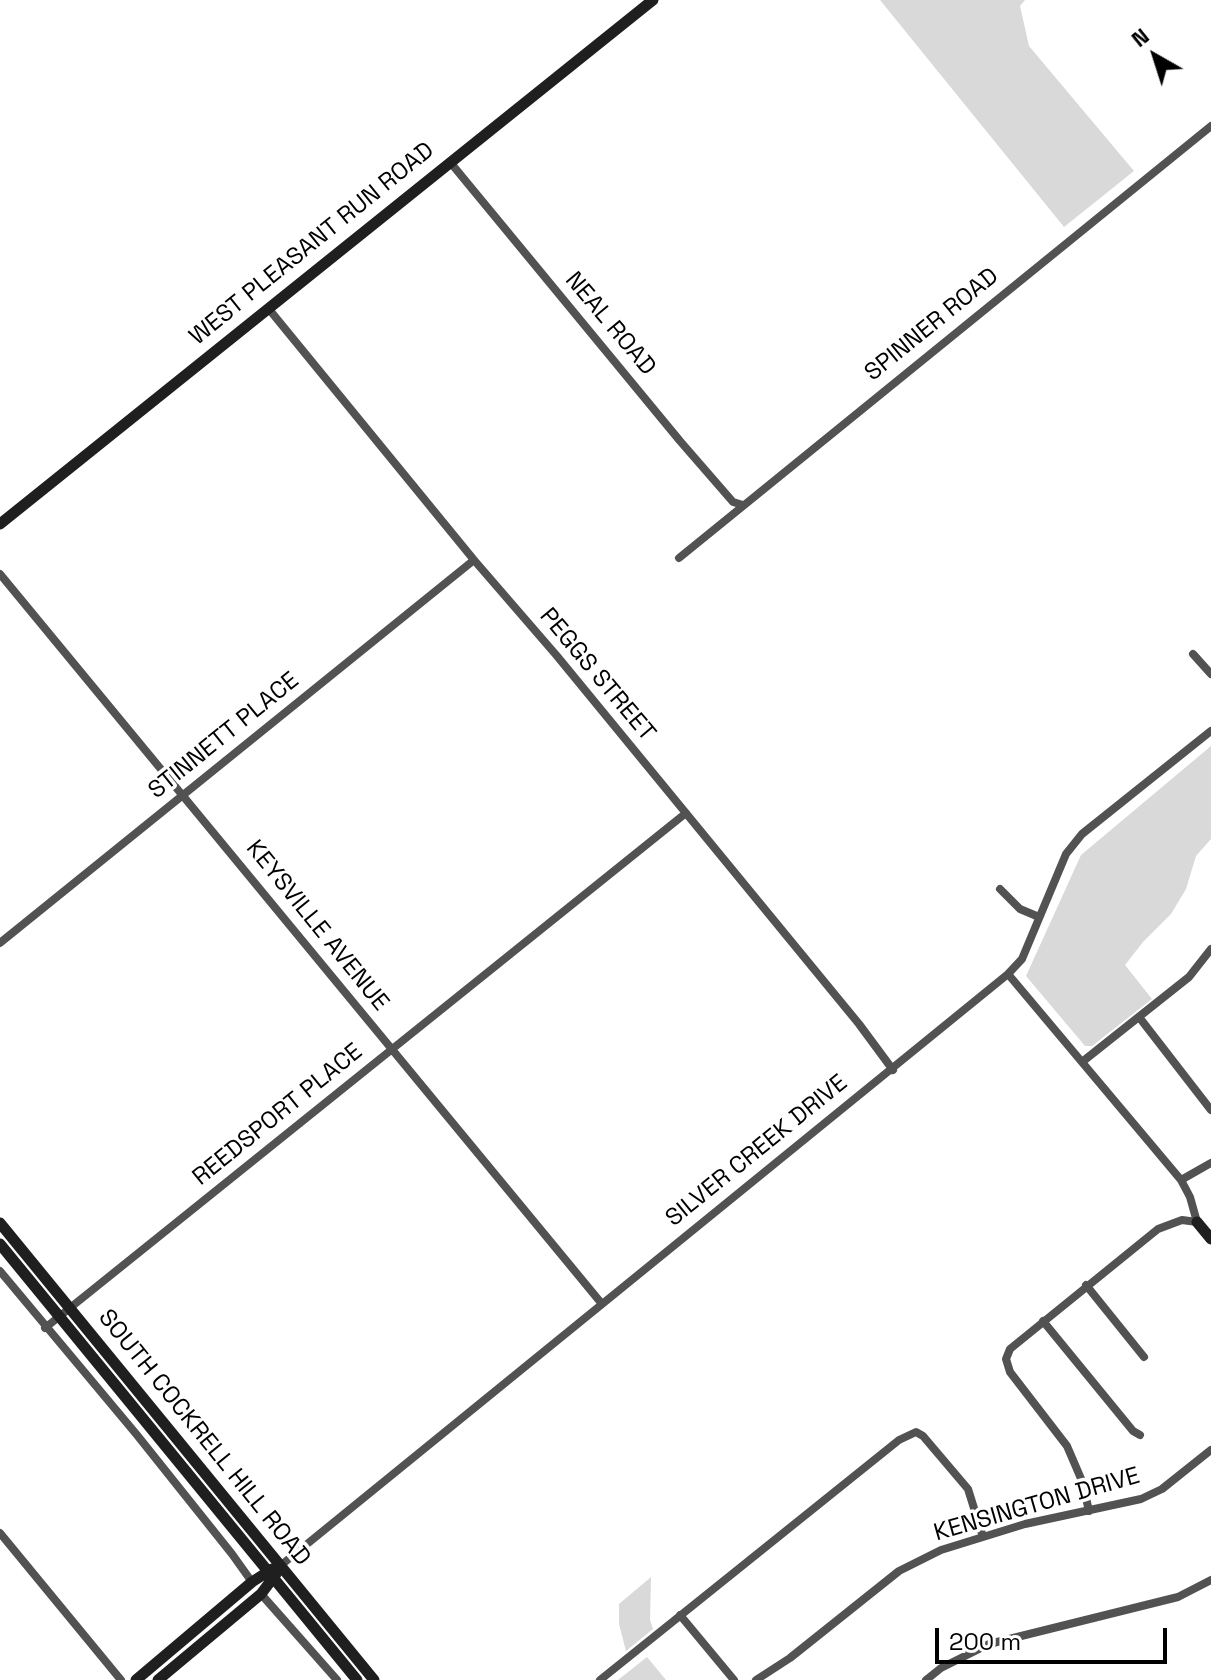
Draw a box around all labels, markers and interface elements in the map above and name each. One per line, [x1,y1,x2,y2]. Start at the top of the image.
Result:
north arrow [1115,16,1195,96]
text: N [1125,22,1154,53]
street label: WEST PLEASANT RUN ROAD [184,136,440,352]
street label: SPINNER ROAD [859,262,1005,388]
street label: NEAL ROAD [559,267,661,381]
street label: PEGGS STREET [533,603,661,747]
street label: STINNETT PLACE [143,667,305,805]
street label: KEYSVILLE AVENUE [239,835,395,1017]
street label: REEDSPORT PLACE [187,1038,369,1192]
street label: SILVER CREEK DRIVE [660,1069,854,1233]
street label: SOUTH COCKRELL HILL ROAD [92,1304,316,1572]
street label: KENSINGTON DRIVE [931,1462,1143,1548]
scale bar [939,1612,1171,1662]
text: 200 m [949,1626,1021,1657]

